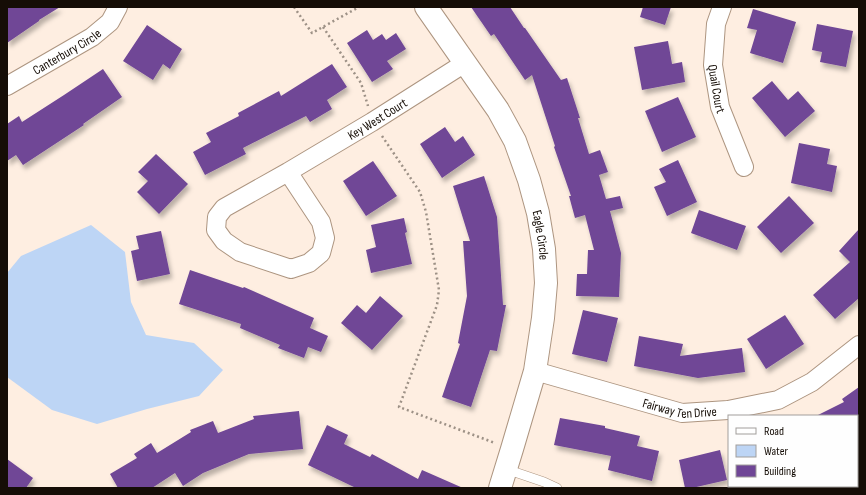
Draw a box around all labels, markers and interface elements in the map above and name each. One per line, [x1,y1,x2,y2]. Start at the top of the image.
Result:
street label: Canterbury Circle [30,26,105,78]
street label: Quail Court [704,63,729,116]
street label: Key West Court [345,95,410,144]
street label: Eagle Circle [529,208,552,260]
street label: Fairway Ten Drive [641,395,717,422]
legend [728,415,858,487]
text: Road [764,424,784,439]
text: Water [764,444,788,459]
text: Building [764,464,796,479]

